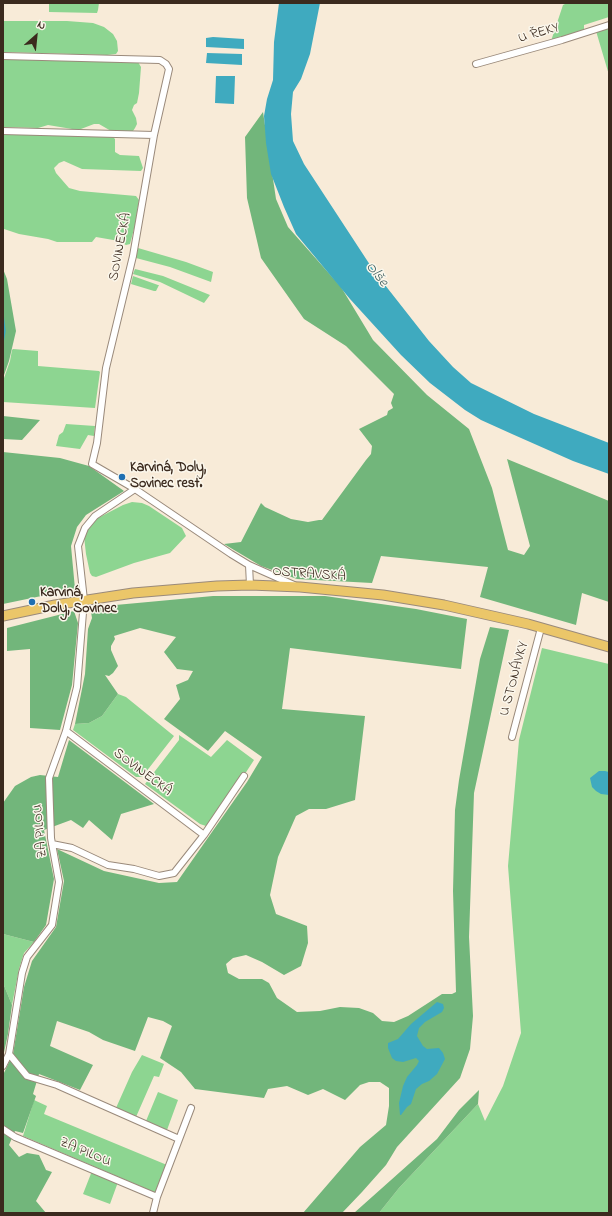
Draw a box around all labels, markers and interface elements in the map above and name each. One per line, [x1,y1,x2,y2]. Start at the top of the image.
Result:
north arrow [16,16,56,56]
text: N [35,16,48,34]
street label: U ŘEKY [517,20,561,48]
street label: SOVINECKÁ [106,211,136,283]
water label: Olše [361,259,391,291]
place label: Karviná, Doly, Sovinec rest. [130,461,206,494]
marker: Karviná, Doly, Sovinec rest. [117,472,127,482]
street label: OSTRAVSKÁ [272,564,346,586]
place label: Karviná, Doly, Sovinec [40,586,117,618]
marker: Karviná, Doly, Sovinec [27,597,37,607]
street label: U STONÁVKY [497,640,533,718]
street label: SOVINECKÁ [109,746,175,800]
street label: ZA PILOU [30,803,52,859]
street label: ZA PILOU [57,1135,113,1171]

